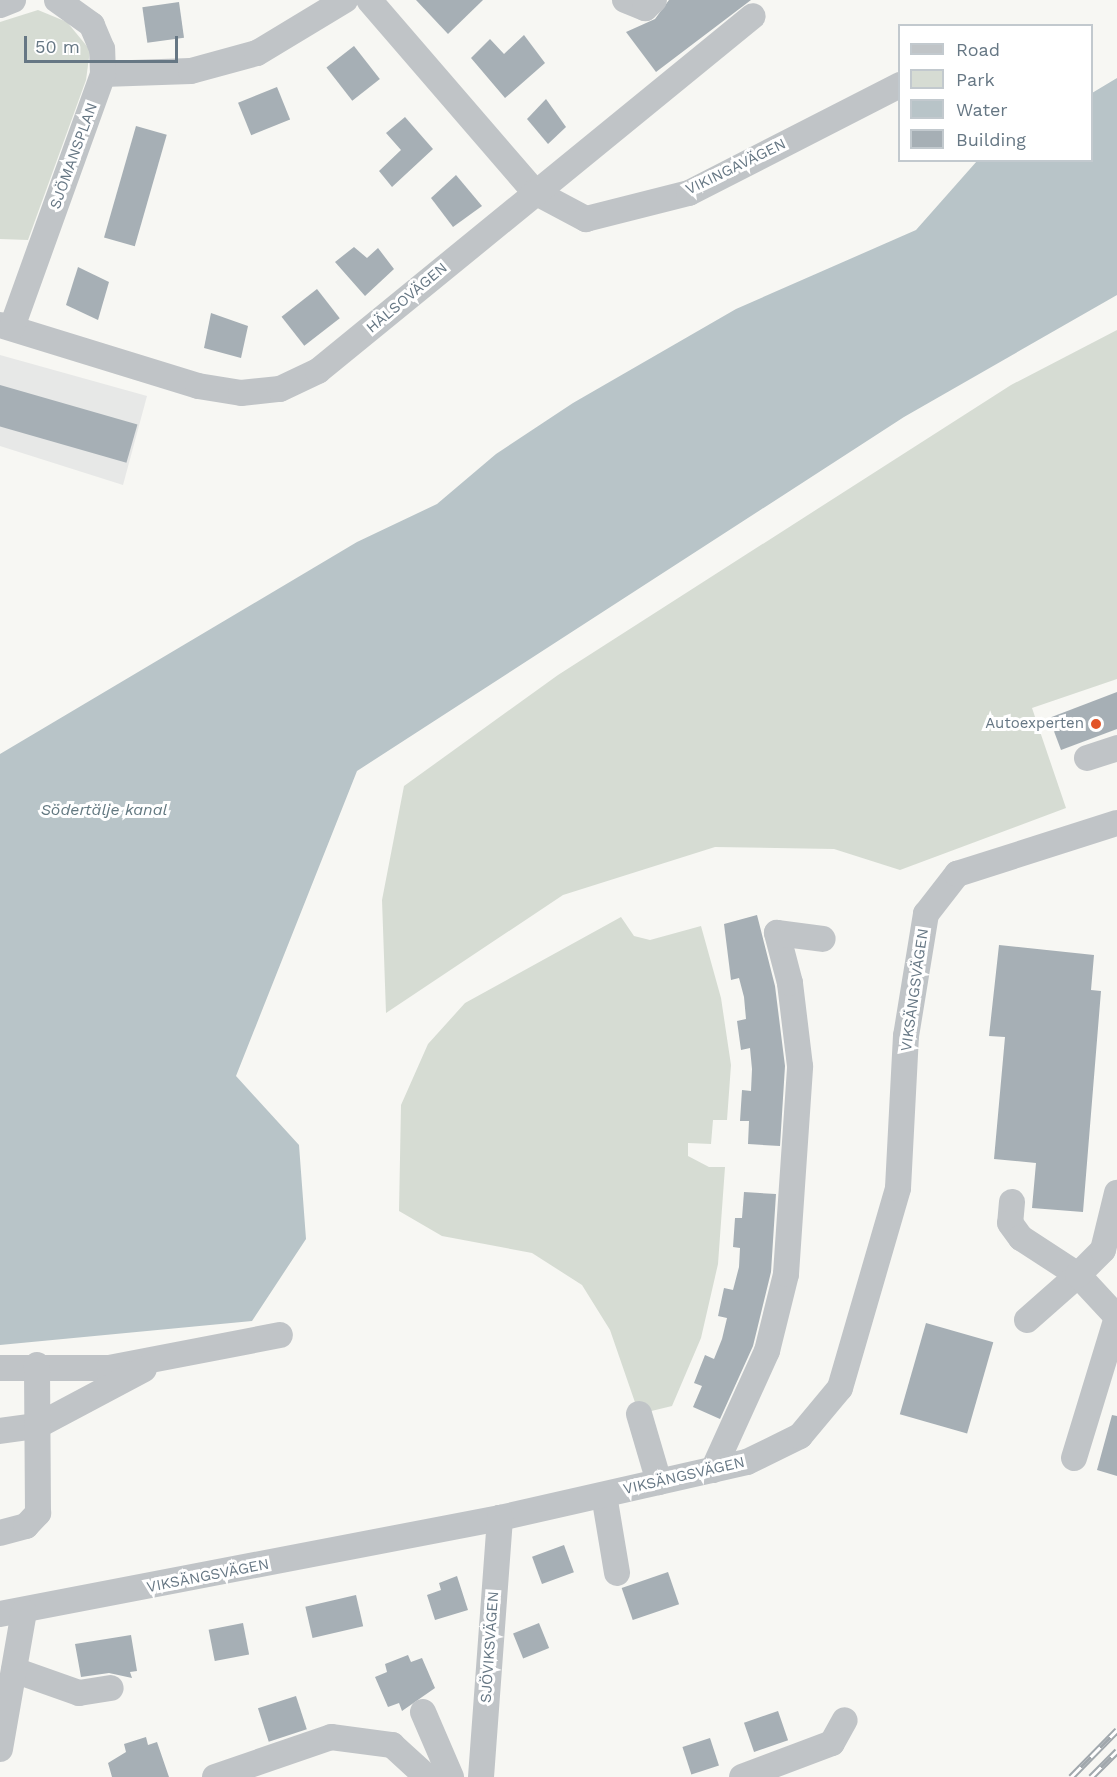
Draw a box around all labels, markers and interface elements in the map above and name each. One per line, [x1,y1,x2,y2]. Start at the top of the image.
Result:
scale bar [27,24,182,62]
legend [898,24,1093,162]
text: 50 m [35,36,80,57]
text: Road [956,39,1000,60]
text: Park [956,69,995,90]
text: Water [956,99,1008,120]
street label: SJÖMANSPLAN [46,100,102,212]
text: Building [956,129,1026,150]
street label: VIKINGAVÄGEN [683,135,789,199]
street label: HÄLSOVÄGEN [363,259,451,337]
place label: Autoexperten [985,715,1084,733]
marker: Autoexperten [1089,717,1103,731]
water label: Södertälje kanal [41,800,167,820]
street label: VIKSÄNGSVÄGEN [897,927,933,1053]
street label: VIKSÄNGSVÄGEN [621,1453,747,1499]
street label: VIKSÄNGSVÄGEN [145,1555,271,1597]
street label: SJÖVIKSVÄGEN [477,1590,503,1704]

